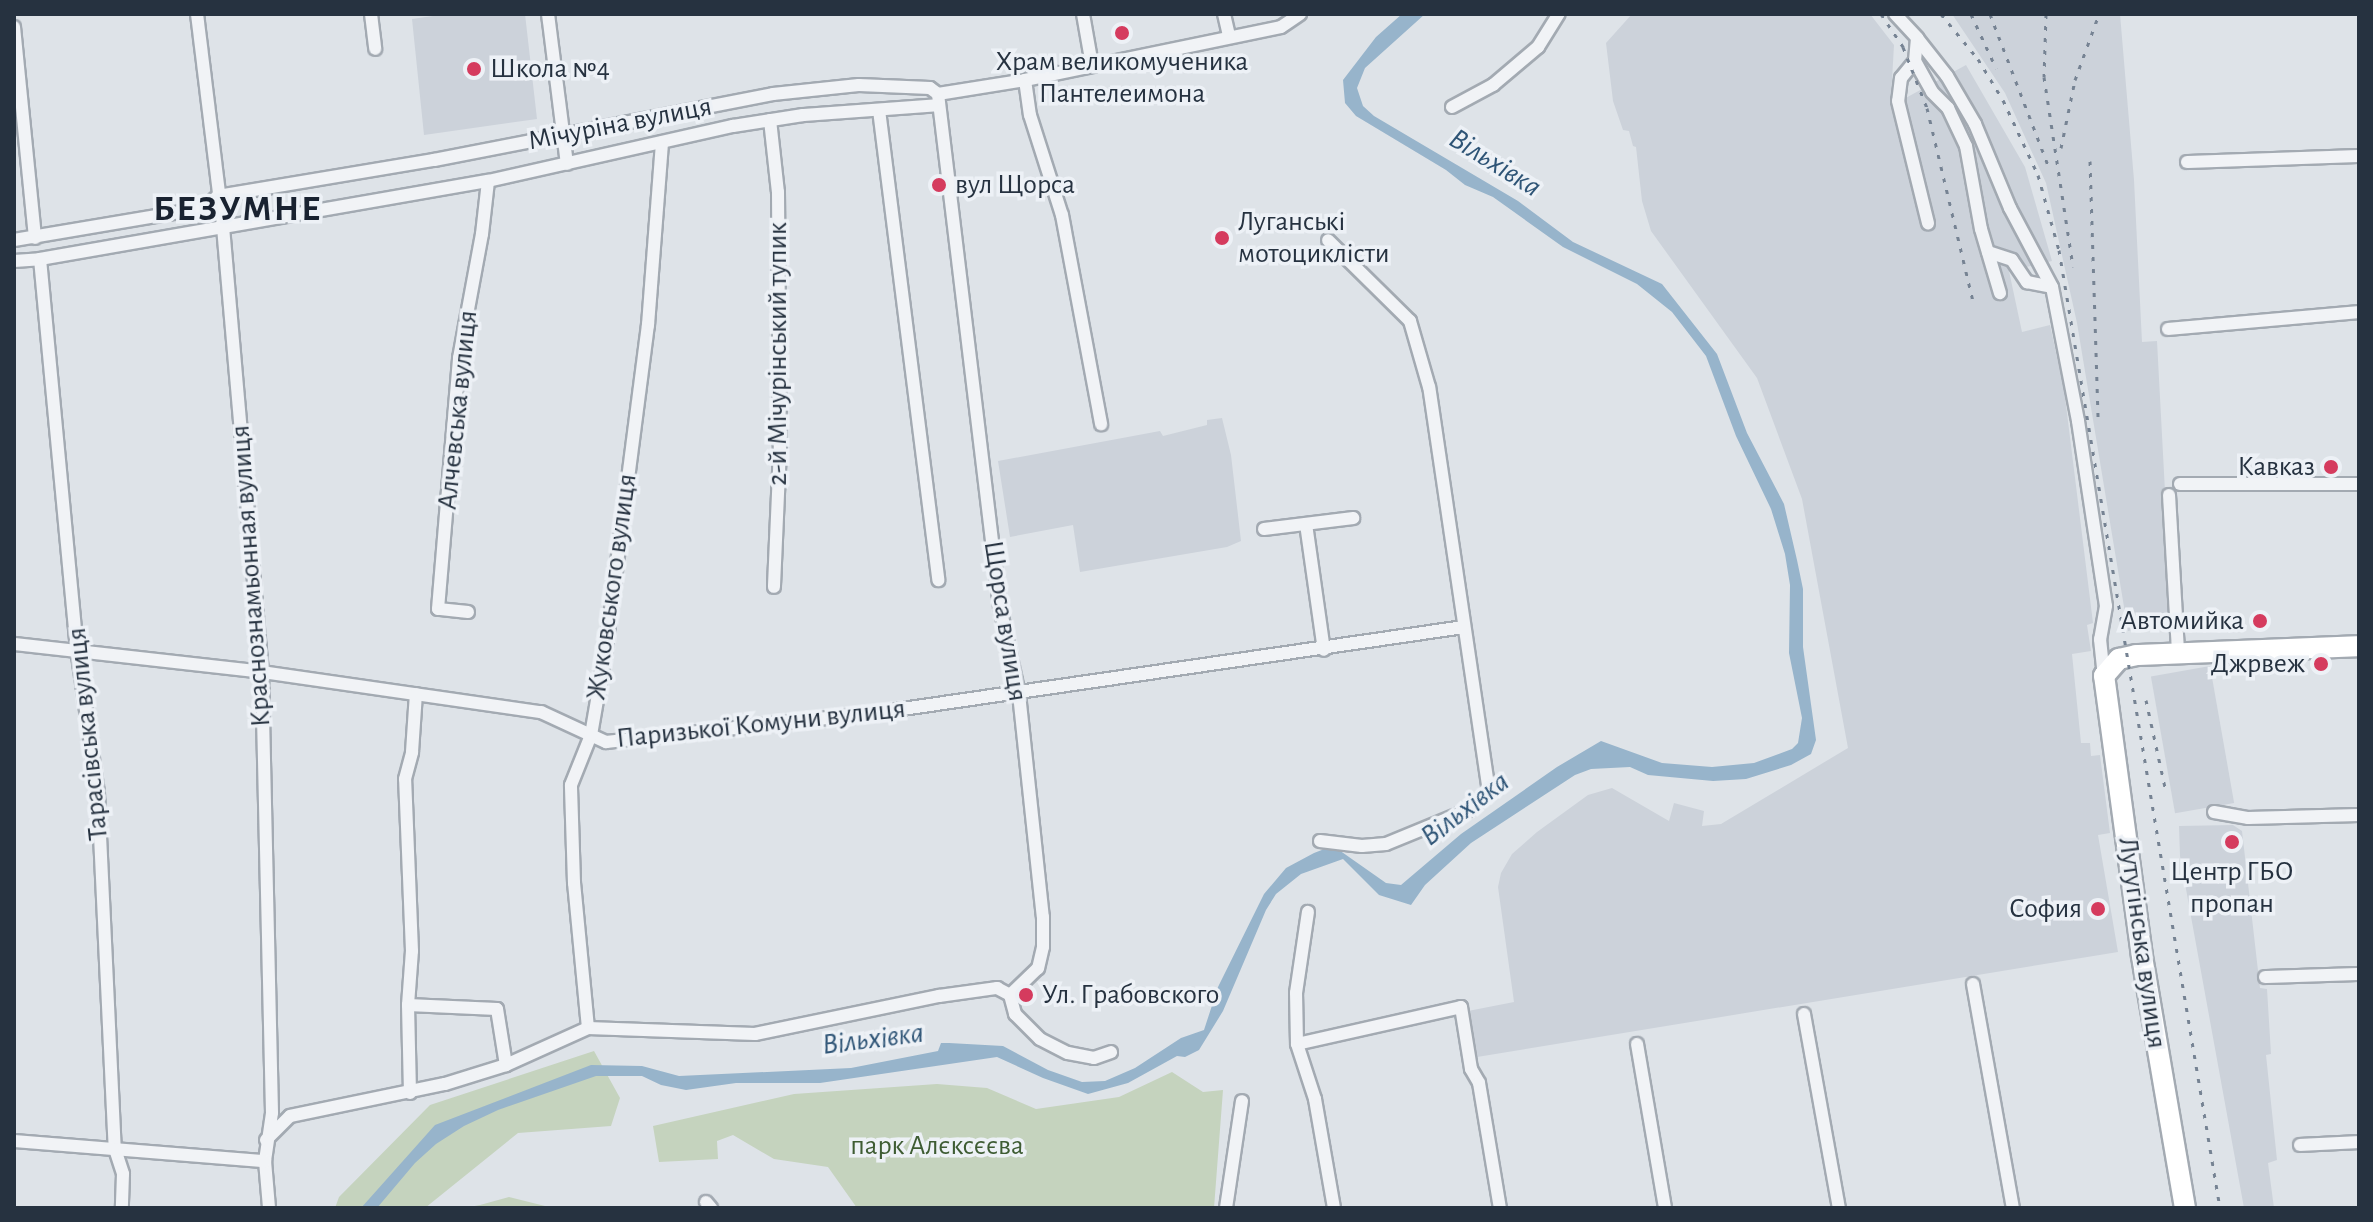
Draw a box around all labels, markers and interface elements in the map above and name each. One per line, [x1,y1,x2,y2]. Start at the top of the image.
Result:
marker: Храм великомученика Пантелеимона [1113,24,1131,42]
place label: Храм великомученика Пантелеимона [996,45,1248,111]
place label: Школа №4 [490,52,610,86]
marker: Школа №4 [465,60,483,78]
street label: Мічуріна вулиця [525,90,715,158]
water label: Вільхівка [1442,121,1548,205]
place label: вул Щорса [955,168,1075,202]
marker: вул Щорса [930,176,948,194]
district label: БЕЗУМНЕ [153,188,323,232]
place label: Луганські мотоциклісти [1238,205,1390,271]
street label: 2-й Мічурінський тупик [761,222,795,486]
marker: Луганські мотоциклісти [1213,229,1231,247]
street label: Алчевська вулиця [431,309,485,511]
street label: Краснознамьонная вулиця [224,424,278,728]
place label: Кавказ [2238,450,2315,484]
marker: Кавказ [2322,458,2340,476]
street label: Жуковського вулиця [579,472,645,702]
street label: Щорса вулиця [976,538,1034,704]
place label: Автомийка [2121,604,2244,638]
marker: Автомийка [2251,612,2269,630]
street label: Тарасівська вулиця [60,626,116,842]
place label: Джрвеж [2211,647,2305,681]
marker: Джрвеж [2312,655,2330,673]
street label: Паризької Комуни вулиця [615,692,907,756]
water label: Вільхівка [1413,764,1517,854]
marker: Центр ГБО пропан [2223,833,2241,851]
street label: Лутугінська вулиця [2111,835,2173,1051]
place label: Центр ГБО пропан [2170,855,2294,921]
place label: София [2009,892,2082,926]
marker: София [2089,900,2107,918]
place label: Ул. Грабовского [1042,978,1219,1012]
marker: Ул. Грабовского [1017,986,1035,1004]
water label: Вільхівка [820,1015,926,1063]
park label: парк Алєксєєва [850,1129,1024,1163]

